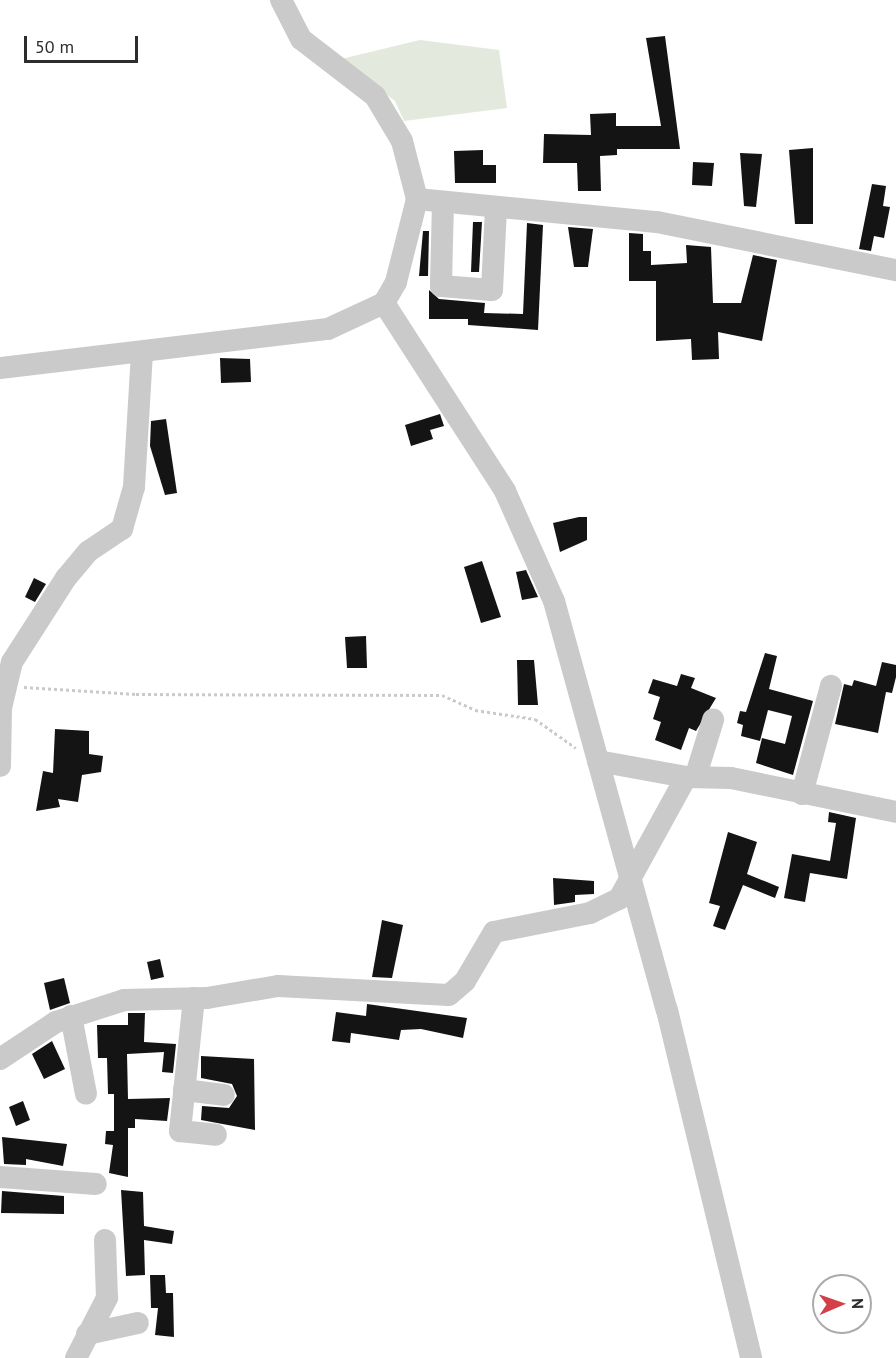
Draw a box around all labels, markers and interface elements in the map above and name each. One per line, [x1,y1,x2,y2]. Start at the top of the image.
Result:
scale bar [27,24,141,62]
text: 50 m [35,35,74,58]
north arrow [812,1274,872,1334]
text: N [848,1298,868,1309]

